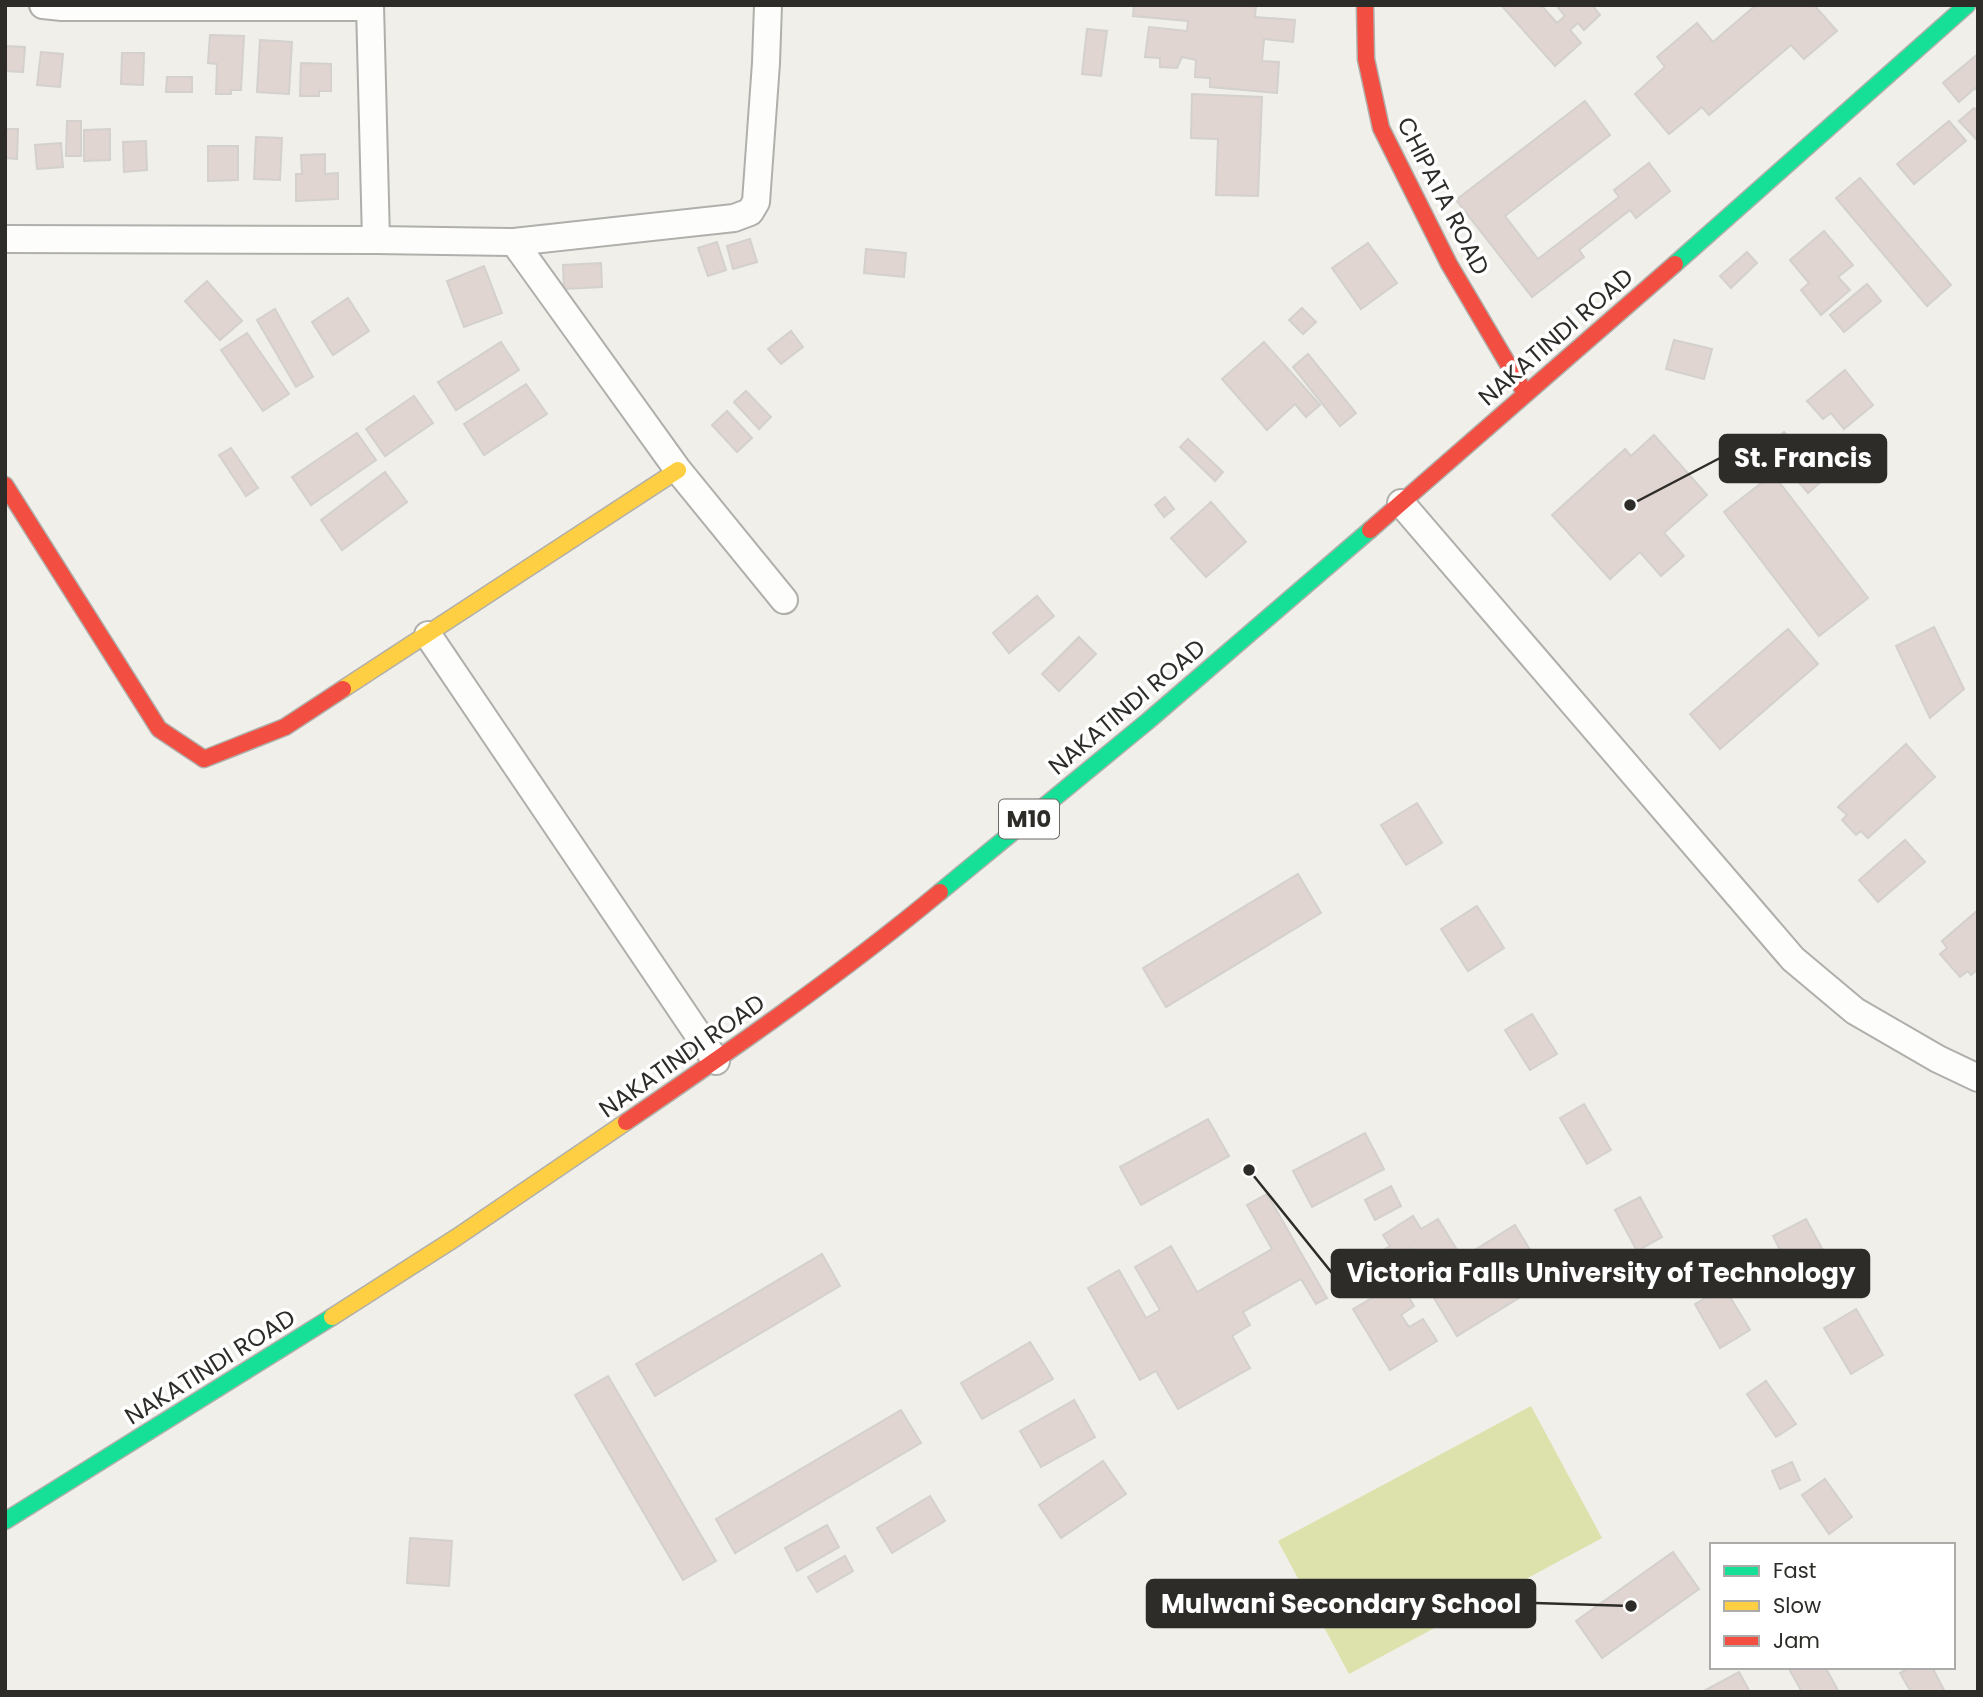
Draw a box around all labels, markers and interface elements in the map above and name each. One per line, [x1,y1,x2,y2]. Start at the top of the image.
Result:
street label: CHIPATA ROAD [1389,111,1497,280]
street label: NAKATINDI ROAD [1471,260,1640,413]
callout: St. Francis [1720,435,1886,482]
text: St. Francis [1734,440,1872,476]
street label: NAKATINDI ROAD [1041,631,1212,782]
road number: M10 [999,800,1059,838]
street label: NAKATINDI ROAD [592,986,771,1125]
callout: Victoria Falls University of Technology [1332,1250,1869,1297]
text: Victoria Falls University of Technology [1347,1255,1856,1291]
street label: NAKATINDI ROAD [118,1301,301,1432]
legend [1710,1543,1955,1669]
text: Fast [1773,1556,1816,1585]
callout: Mulwani Secondary School [1147,1580,1535,1627]
text: Mulwani Secondary School [1161,1586,1521,1622]
text: Slow [1773,1591,1821,1620]
text: Jam [1773,1626,1820,1655]

